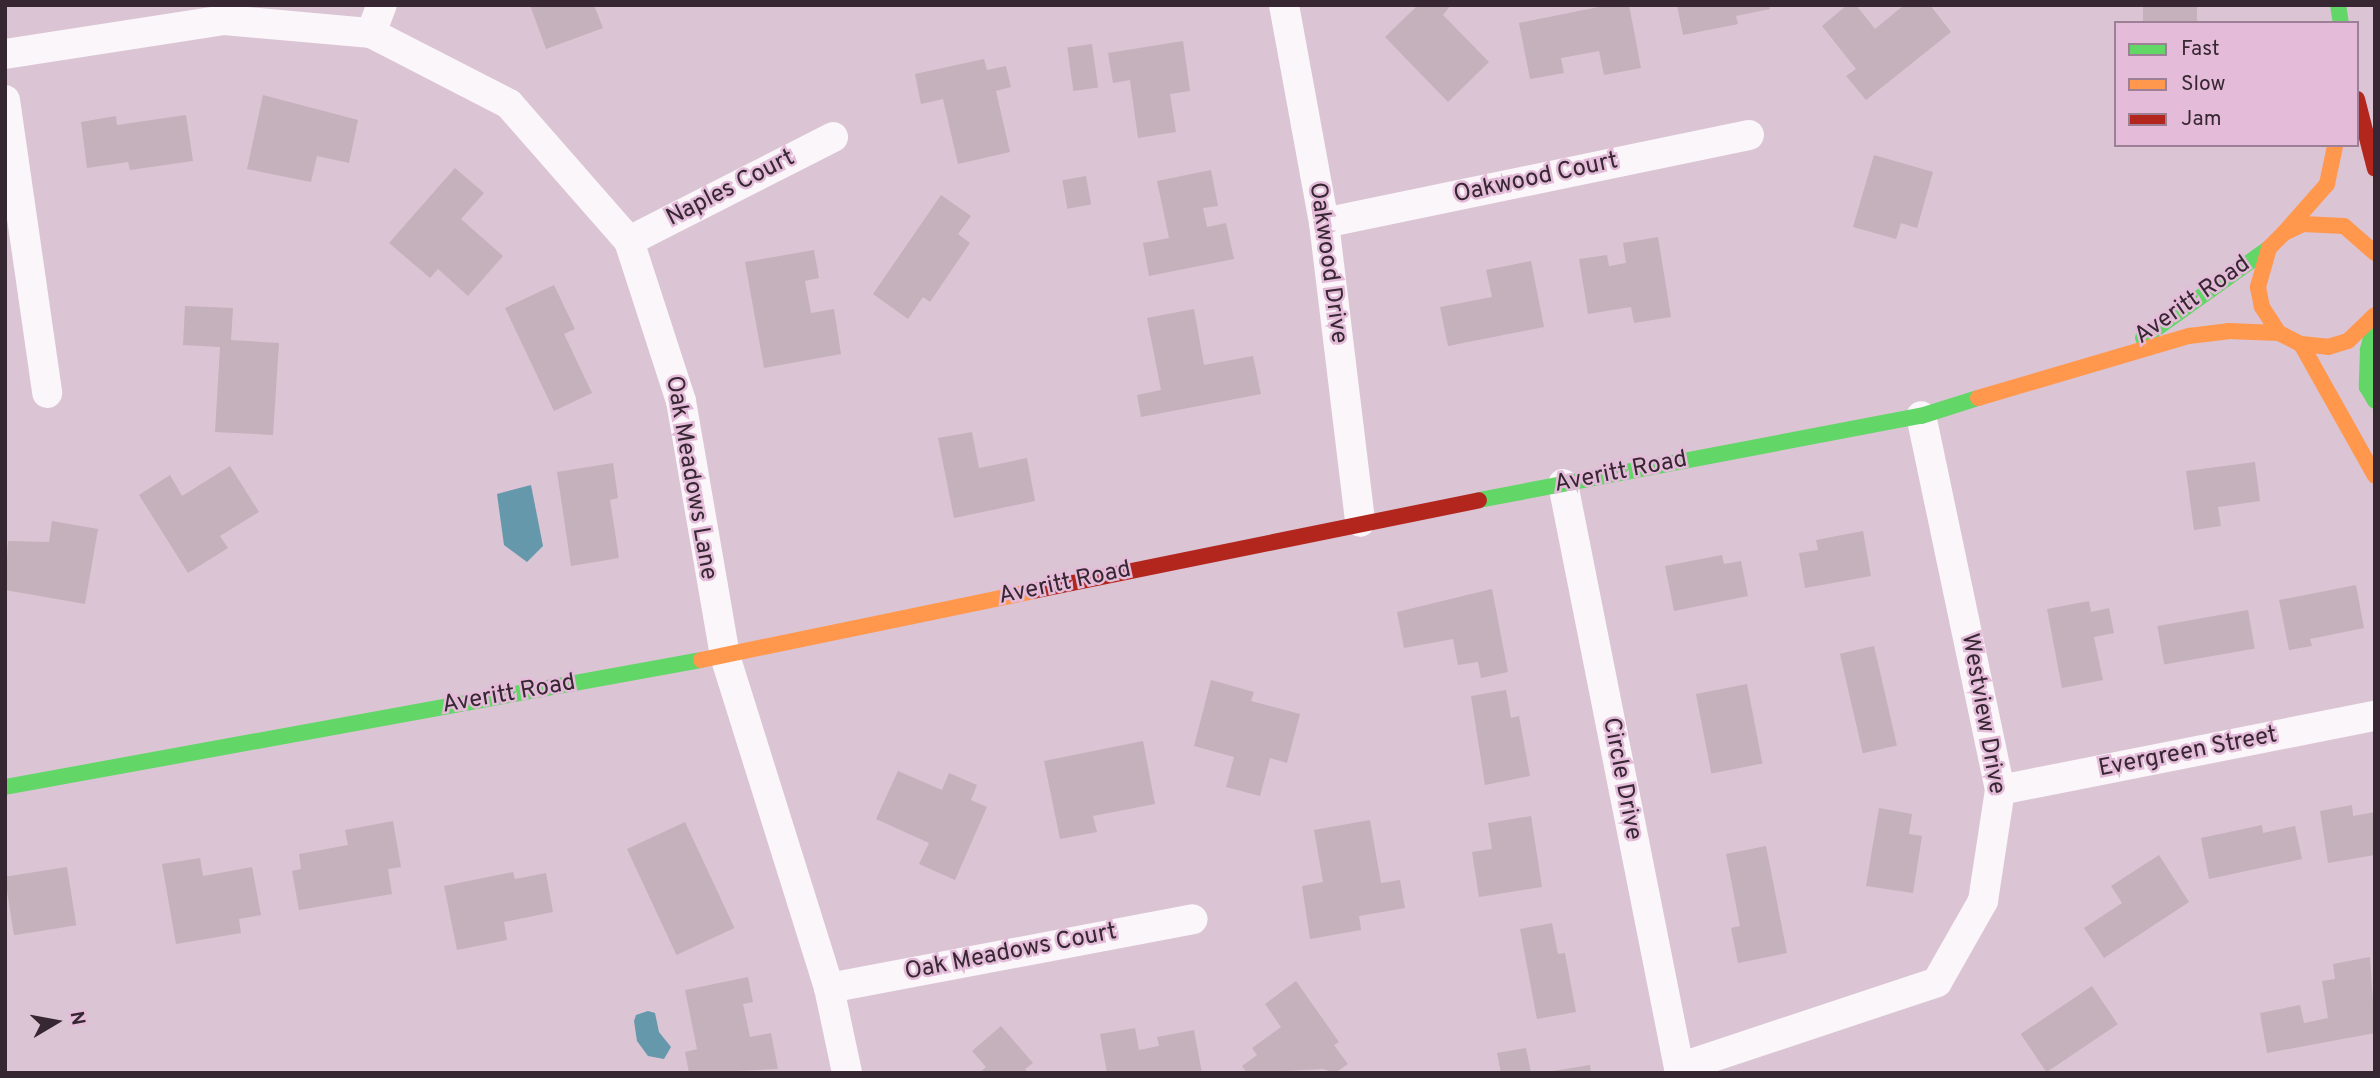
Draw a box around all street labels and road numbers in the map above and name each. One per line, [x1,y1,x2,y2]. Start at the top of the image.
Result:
street label: Naples Court [662,144,800,234]
street label: Oakwood Court [1451,148,1621,210]
street label: Oakwood Drive [1301,181,1353,345]
street label: Averitt Road [2130,251,2256,351]
street label: Oak Meadows Lane [658,374,722,582]
street label: Averitt Road [1552,446,1690,500]
street label: Averitt Road [996,556,1134,612]
street label: Westview Drive [1954,631,2010,797]
street label: Averitt Road [440,669,578,721]
street label: Circle Drive [1595,715,1647,843]
street label: Evergreen Street [2096,722,2280,784]
street label: Oak Meadows Court [903,918,1119,988]

